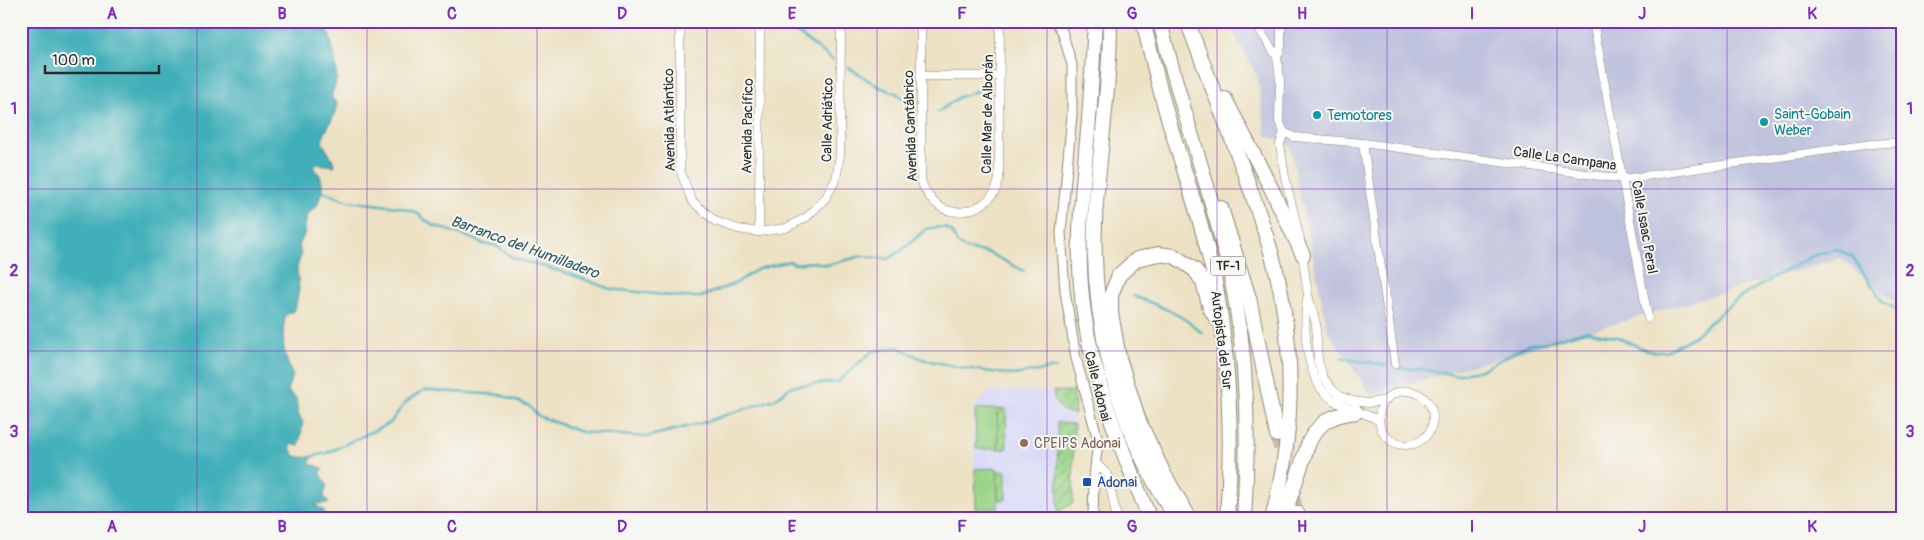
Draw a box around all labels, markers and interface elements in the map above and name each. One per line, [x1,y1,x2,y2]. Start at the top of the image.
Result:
text: A [107,4,118,24]
text: B [277,4,287,24]
text: C [447,4,457,24]
text: D [617,4,627,24]
text: E [788,4,797,24]
text: F [957,4,967,24]
text: G [1127,4,1138,24]
text: H [1297,4,1307,24]
text: I [1470,4,1474,24]
text: J [1638,4,1646,24]
text: K [1807,4,1817,24]
scale bar [45,42,159,74]
text: 100 m [52,51,95,70]
street label: Calle Mar de Alborán [978,54,997,174]
street label: Avenida Atlántico [660,68,679,172]
street label: Avenida Cantábrico [900,69,921,182]
street label: Calle Adriático [818,77,837,162]
street label: Avenida Pacífico [738,78,757,174]
text: 1 [11,99,17,119]
text: 1 [1907,99,1913,119]
place label: Saint-Gobain Weber [1774,106,1851,139]
place label: Temotores [1327,107,1392,124]
marker: Temotores [1311,109,1323,121]
marker: Saint-Gobain Weber [1758,116,1770,128]
street label: Calle La Campana [1512,143,1618,174]
street label: Calle Isaac Peral [1628,179,1661,275]
water label: Barranco del Humilladero [448,212,603,283]
road number: TF-1 [1210,256,1246,276]
text: 2 [10,261,19,281]
text: 2 [1906,261,1915,281]
street label: Autopista del Sur [1207,289,1236,391]
street label: Calle Adonai [1081,349,1115,423]
text: 3 [10,422,19,442]
text: 3 [1906,422,1915,442]
place label: CPEIPS Adonai [1034,435,1121,452]
marker: CPEIPS Adonai [1018,437,1030,449]
place label: Adonai [1097,474,1137,491]
marker: Adonai [1081,476,1093,488]
text: A [107,517,118,537]
text: B [277,517,287,537]
text: C [447,517,457,537]
text: D [617,517,627,537]
text: E [788,517,797,537]
text: F [957,517,967,537]
text: G [1127,517,1138,537]
text: H [1297,517,1307,537]
text: I [1470,517,1474,537]
text: J [1638,517,1646,537]
text: K [1807,517,1817,537]

